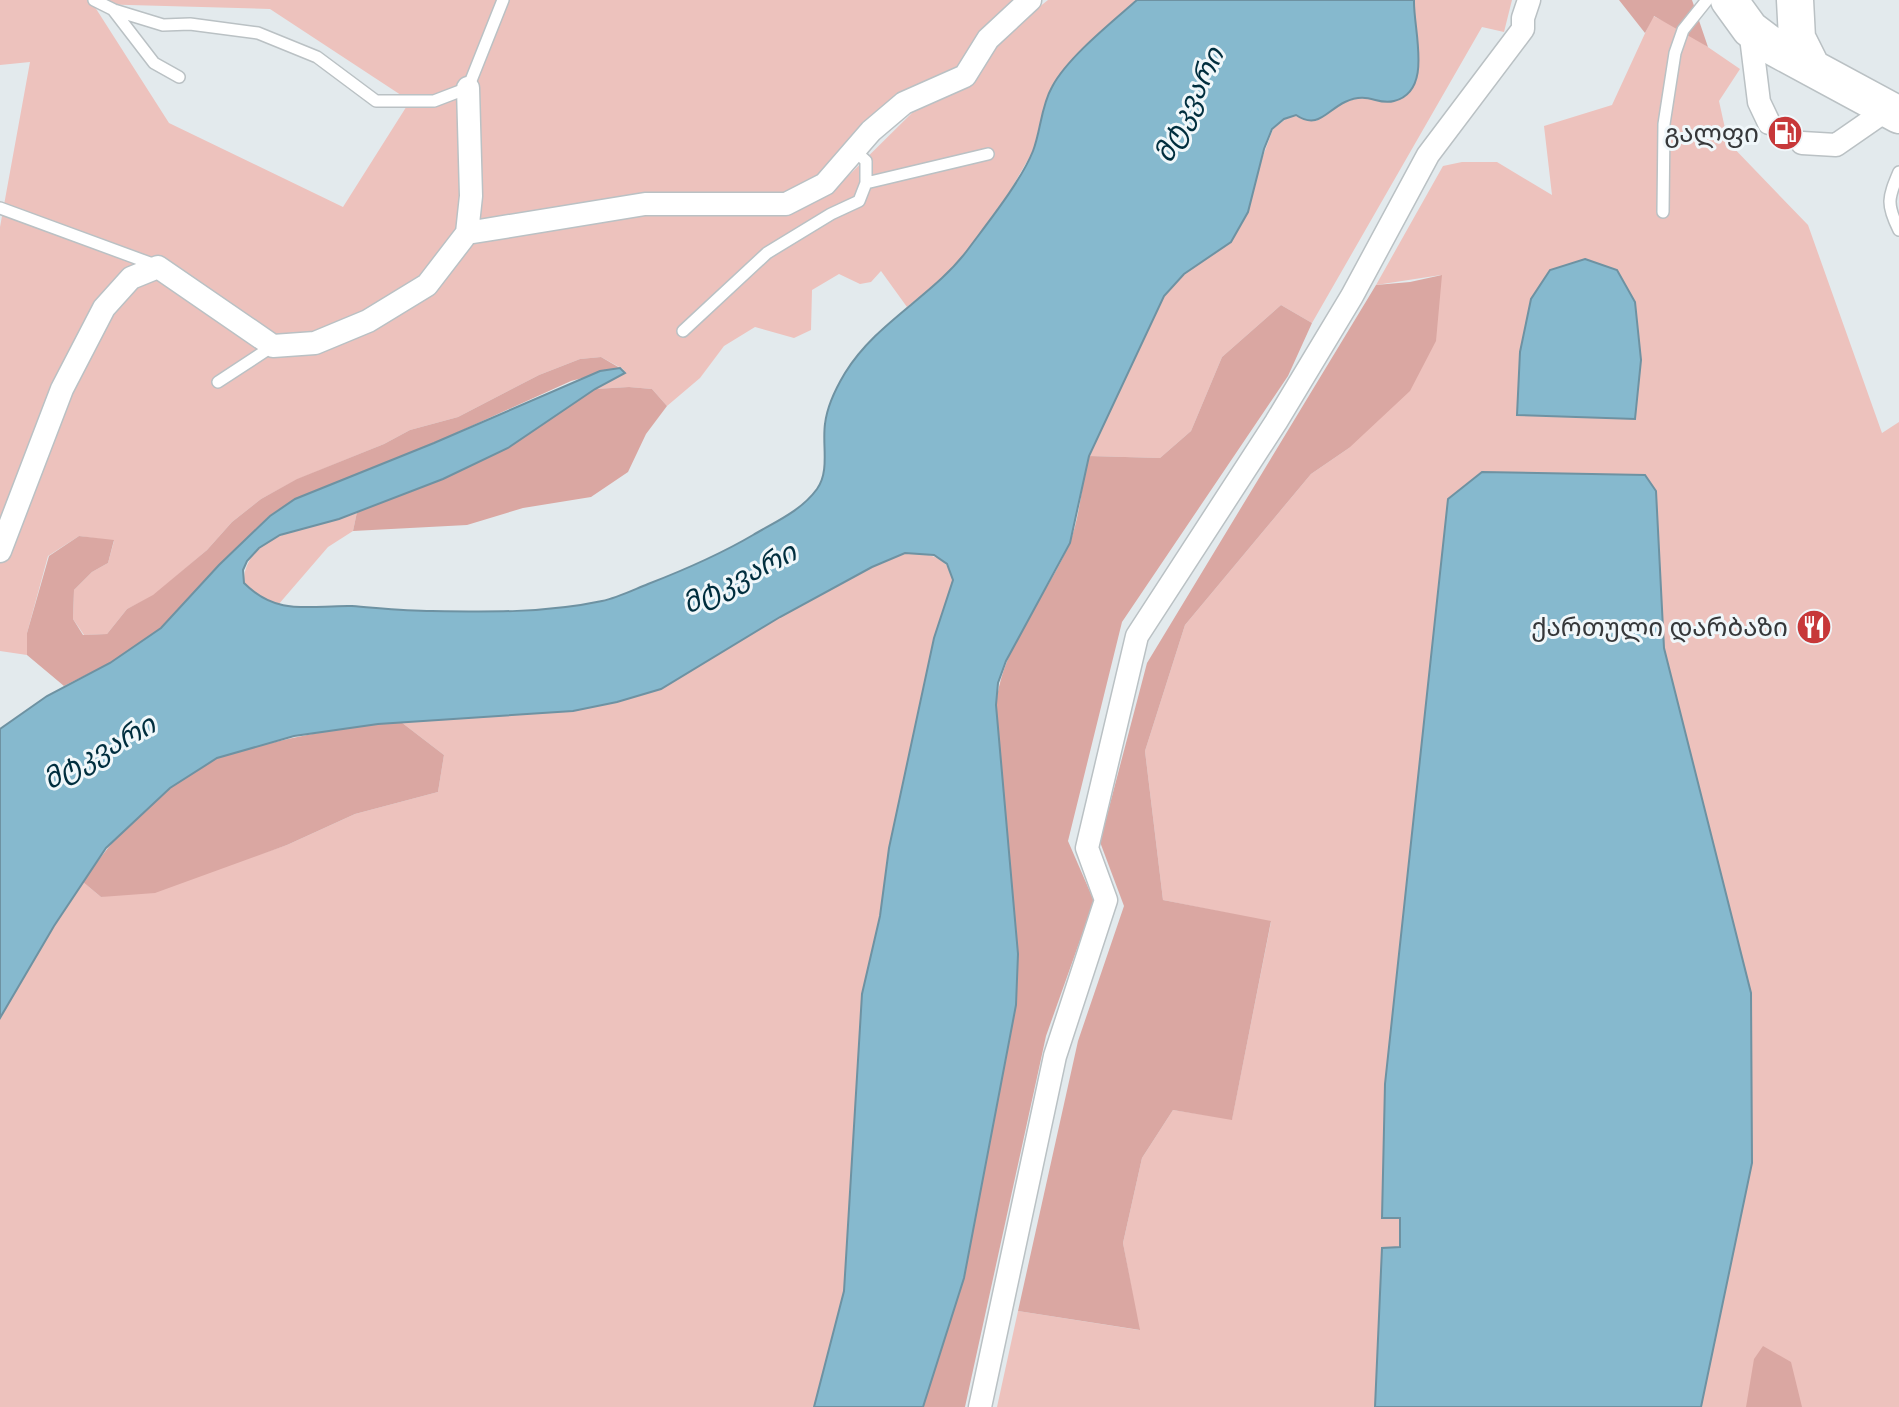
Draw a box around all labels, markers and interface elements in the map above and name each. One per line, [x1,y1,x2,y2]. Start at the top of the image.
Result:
water label: მტკვარი [1147,40,1232,168]
fuel station icon: გალფი [1766,114,1804,152]
place label: გალფი [1664,118,1759,149]
water label: მტკვარი [676,534,803,621]
restaurant icon: ქართული დარბაზი [1795,608,1833,646]
place label: ქართული დარბაზი [1531,612,1788,643]
water label: მტკვარი [37,707,163,796]

